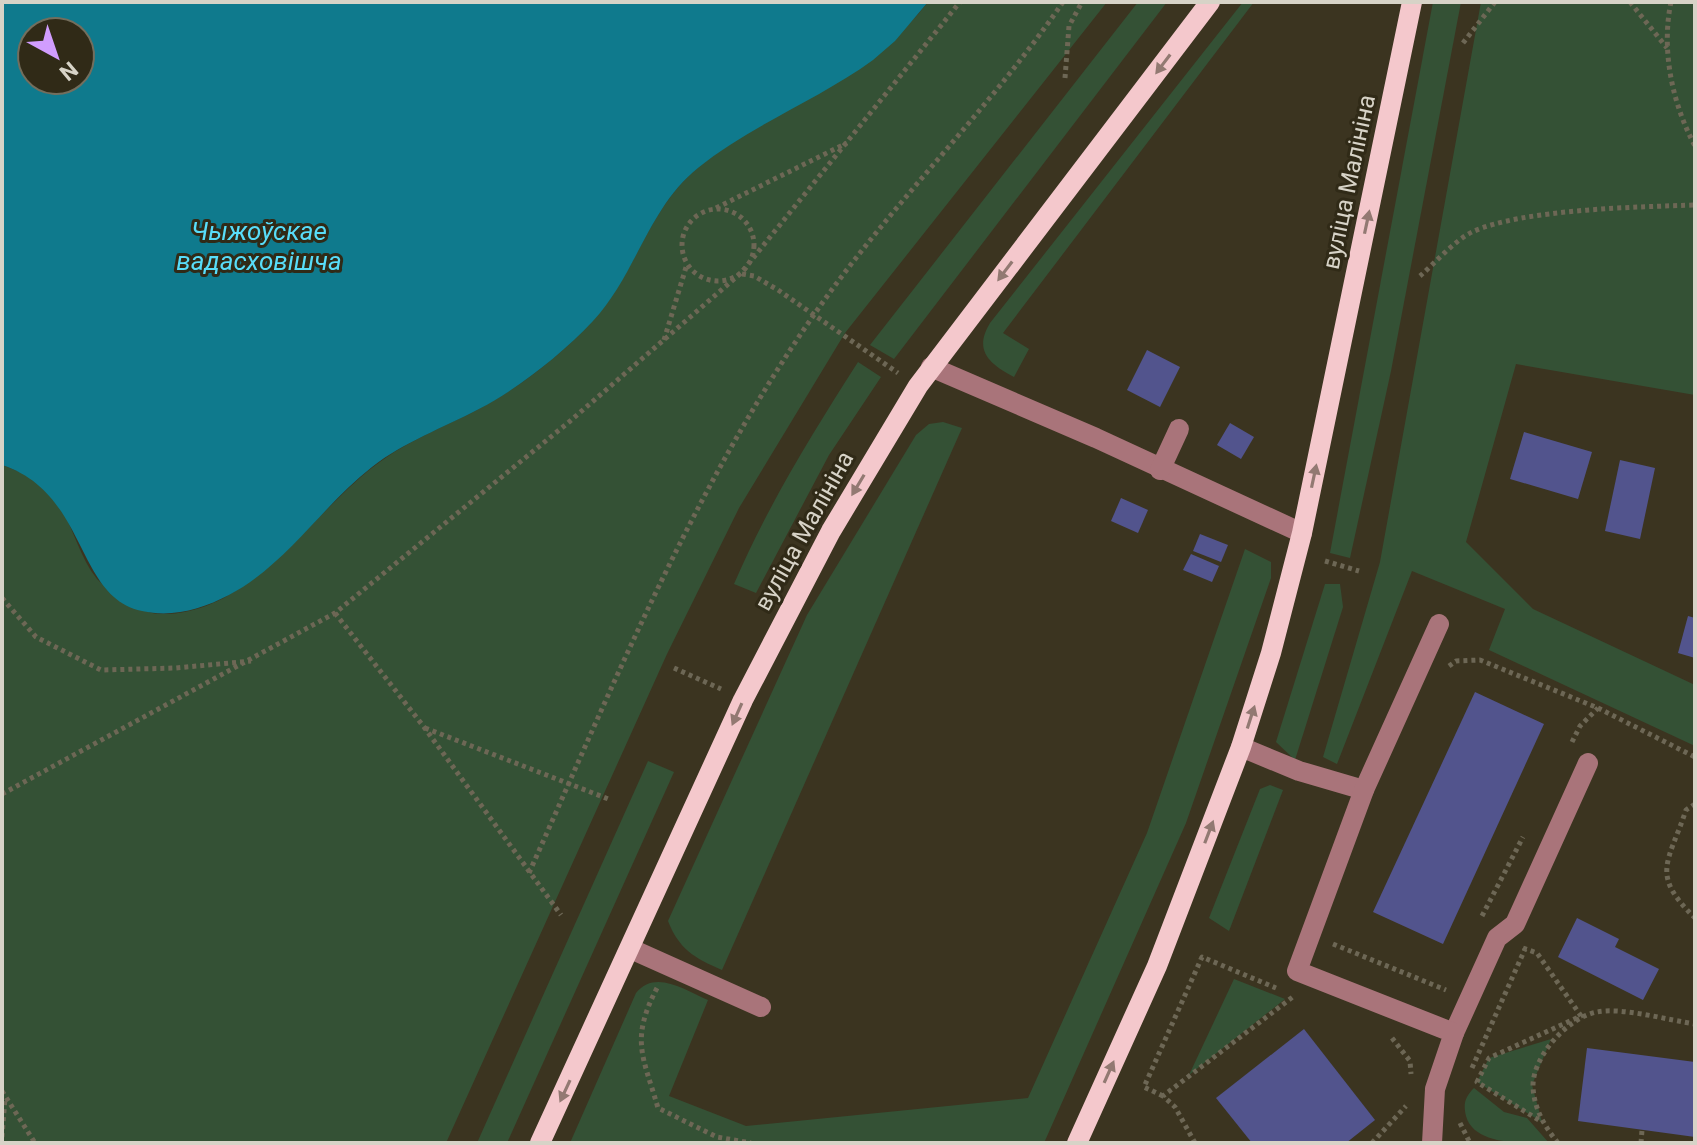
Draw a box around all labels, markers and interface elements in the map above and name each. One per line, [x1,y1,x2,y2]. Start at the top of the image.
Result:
north arrow [16,16,96,96]
one-way arrow [1156,54,1172,74]
text: N [55,56,83,86]
street label: вуліца Малініна [1317,92,1381,272]
one-way arrow [1361,209,1374,234]
water label: Чыжоўскае вадасховішча [176,216,342,276]
one-way arrow [998,260,1014,281]
street label: вуліца Малініна [749,447,859,615]
one-way arrow [1308,464,1321,489]
one-way arrow [852,474,866,496]
one-way arrow [730,703,744,726]
one-way arrow [1245,704,1258,728]
one-way arrow [1203,820,1216,844]
one-way arrow [1102,1060,1116,1084]
one-way arrow [558,1079,572,1103]

